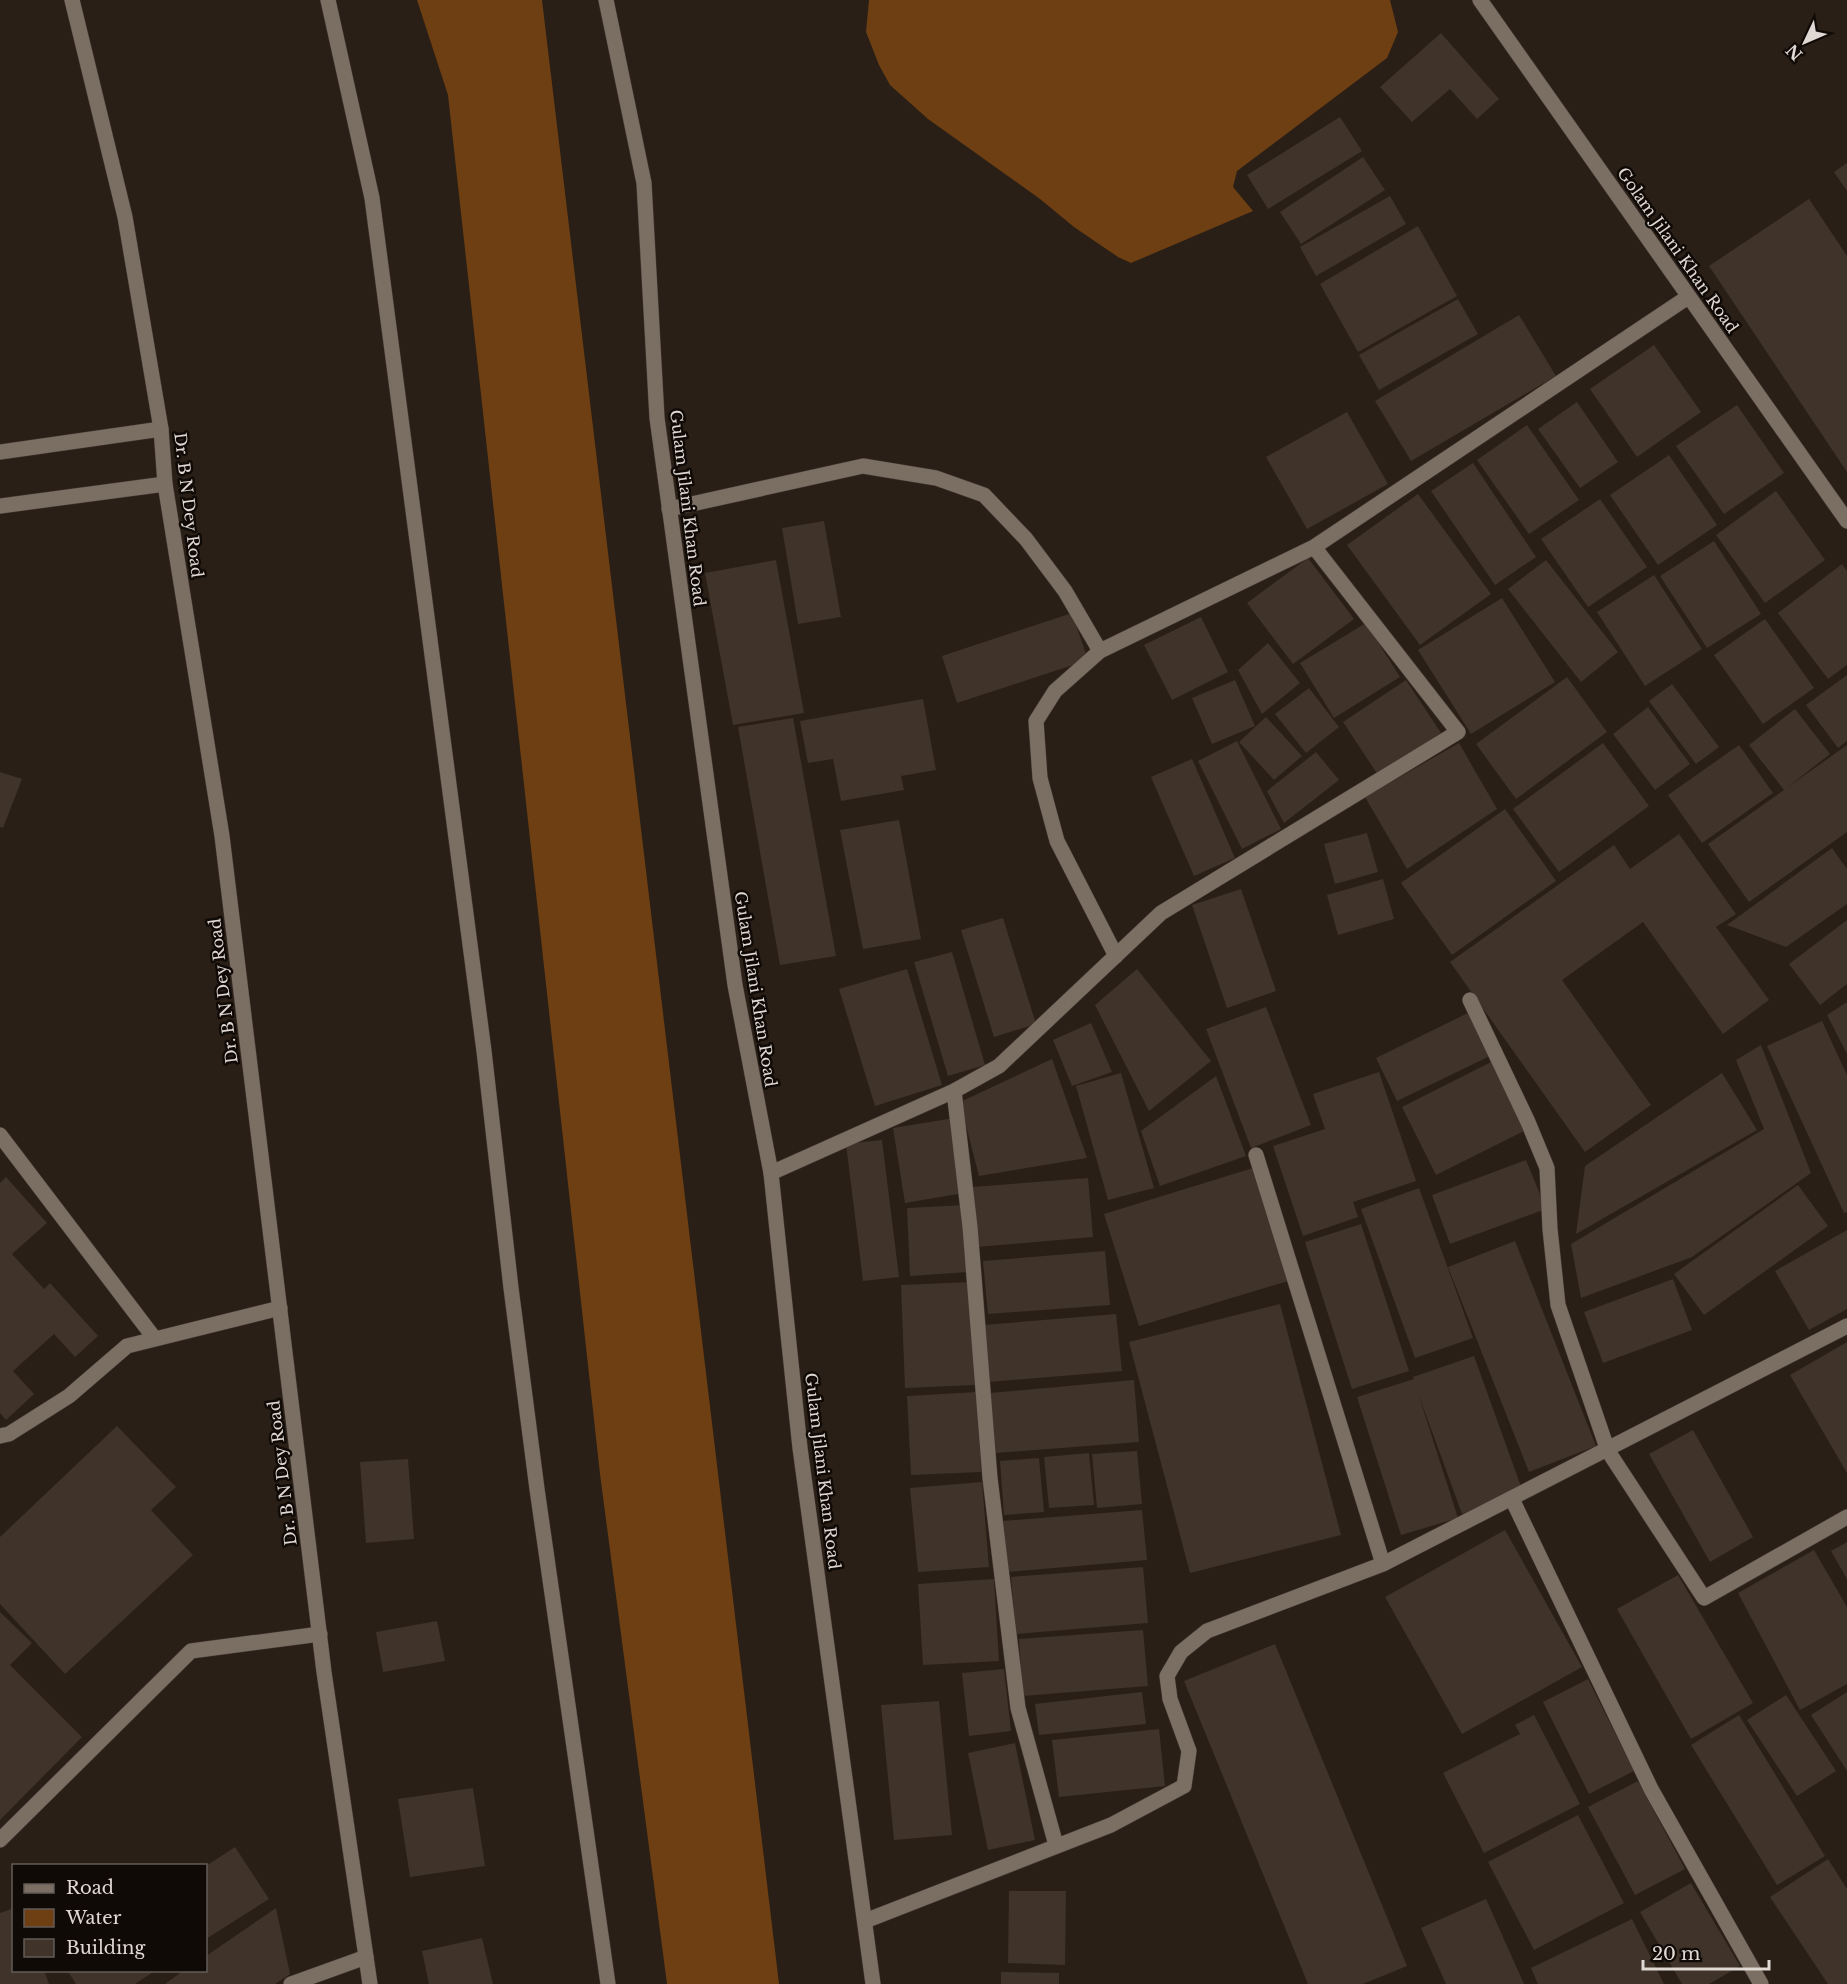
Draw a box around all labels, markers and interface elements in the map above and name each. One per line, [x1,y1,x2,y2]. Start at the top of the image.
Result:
north arrow [1775,12,1835,72]
text: N [1782,40,1807,65]
street label: Golam Jilani Khan Road [1613,163,1743,337]
street label: Gulam Jilani Khan Road [666,409,710,608]
street label: Dr. B N Dey Road [170,431,208,579]
street label: Gulam Jilani Khan Road [731,890,781,1088]
street label: Dr. B N Dey Road [204,917,242,1065]
street label: Gulam Jilani Khan Road [801,1372,845,1571]
street label: Dr. B N Dey Road [263,1399,301,1547]
legend [12,1864,207,1972]
text: Road [66,1877,114,1899]
text: Water [65,1907,122,1929]
scale bar [1643,1933,1769,1971]
text: Building [66,1937,145,1959]
text: 20 m [1652,1943,1700,1965]

